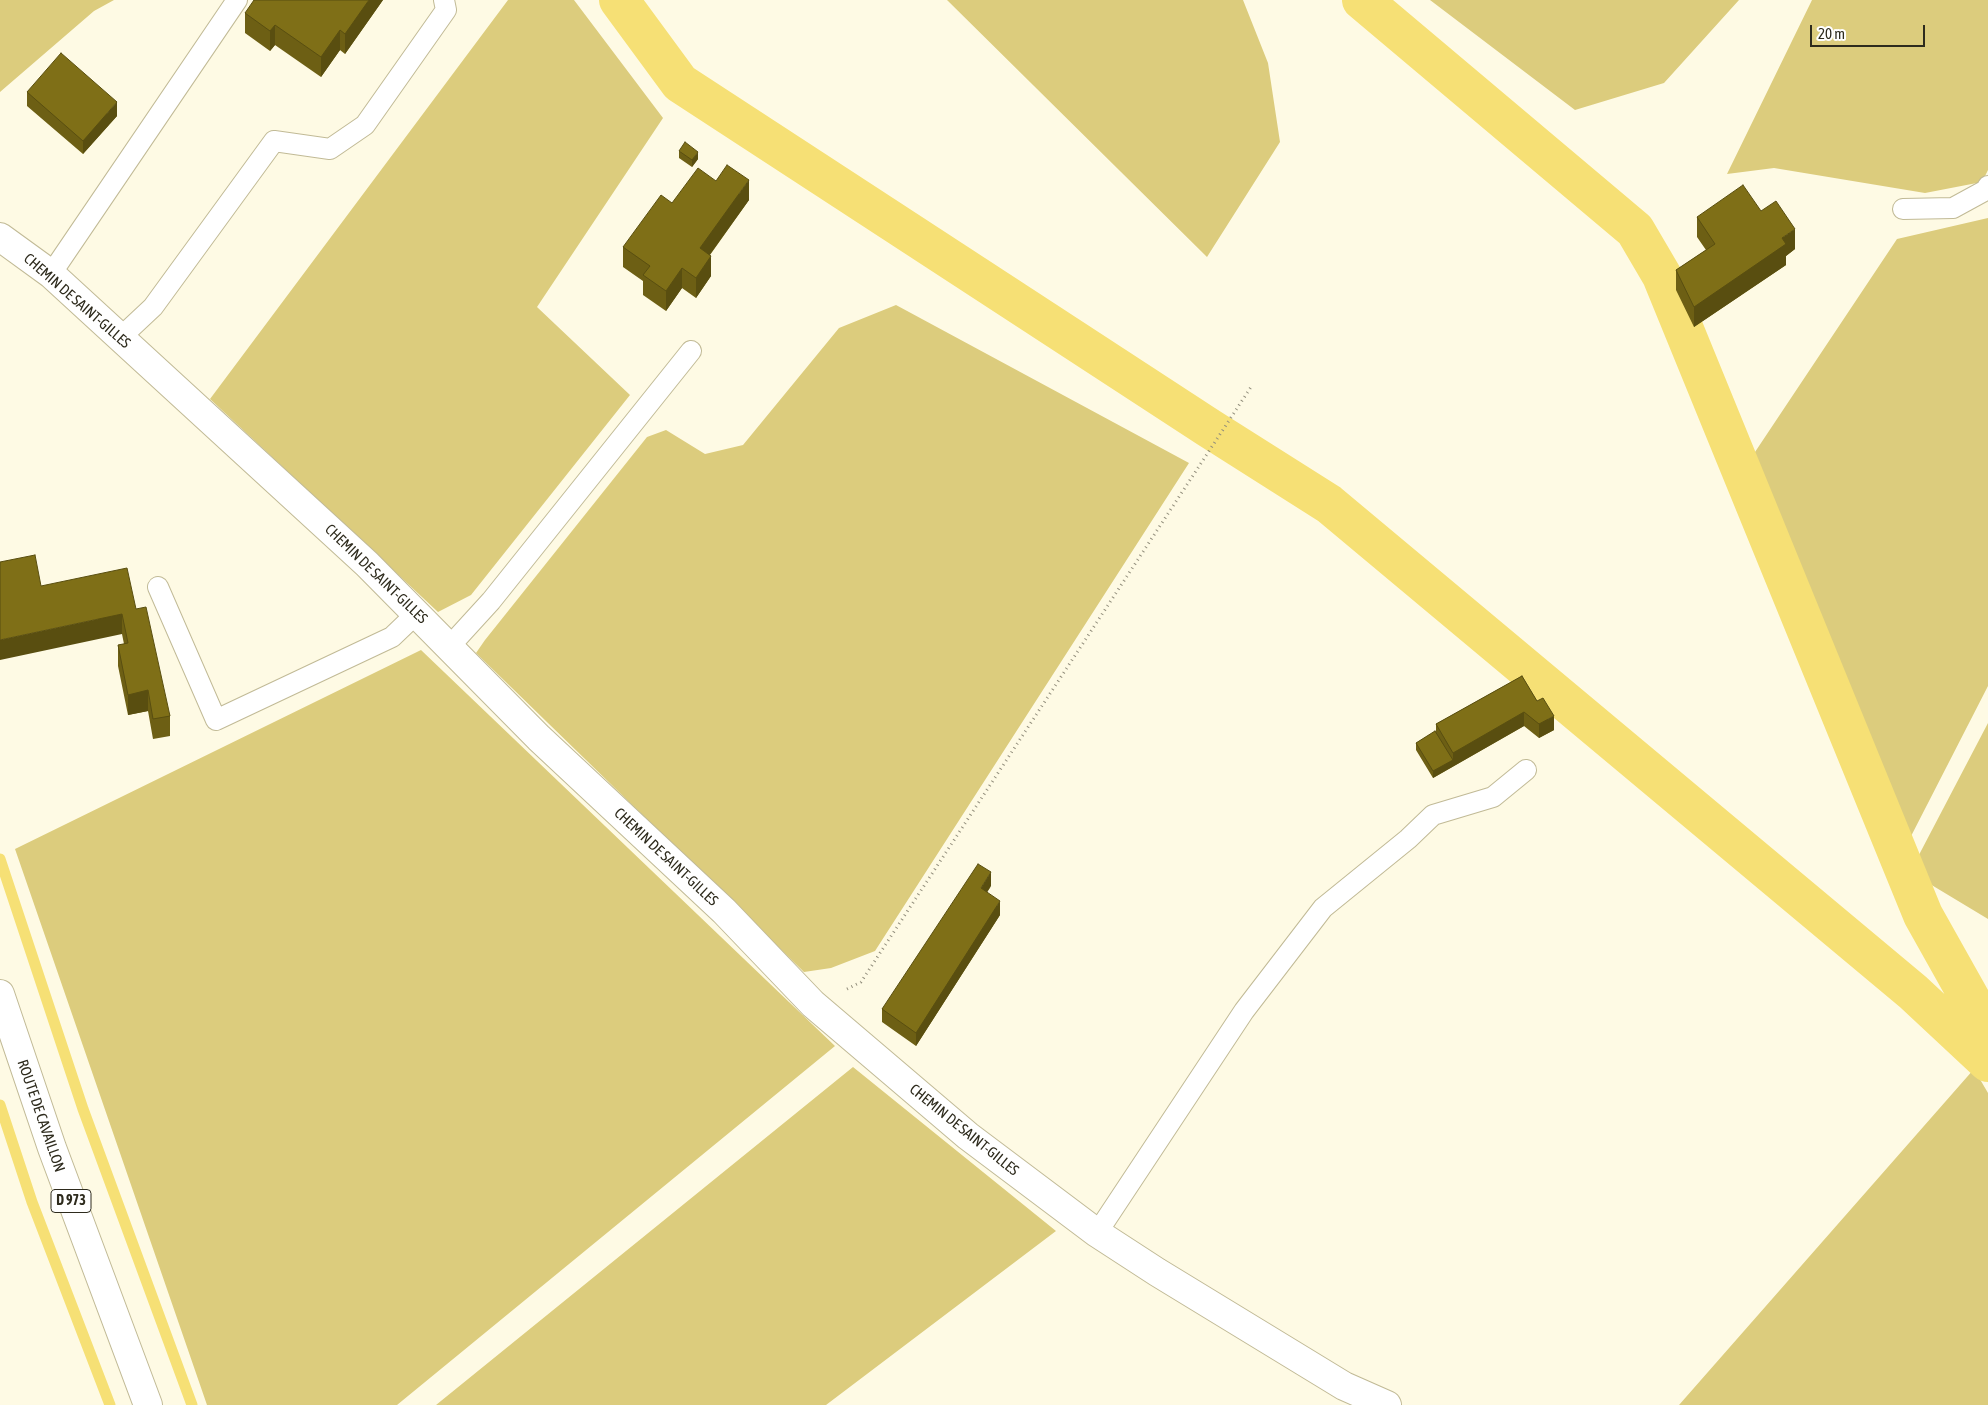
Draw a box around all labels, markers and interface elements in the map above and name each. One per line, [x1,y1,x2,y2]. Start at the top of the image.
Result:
scale bar [1813,15,1928,47]
text: 20 m [1818,25,1845,42]
street label: CHEMIN DE SAINT-GILLES [20,250,134,352]
street label: CHEMIN DE SAINT-GILLES [321,520,431,628]
street label: CHEMIN DE SAINT-GILLES [610,804,722,910]
street label: ROUTE DE CAVAILLON [13,1057,69,1175]
street label: CHEMIN DE SAINT-GILLES [906,1080,1022,1180]
road number: D 973 [51,1190,91,1212]

